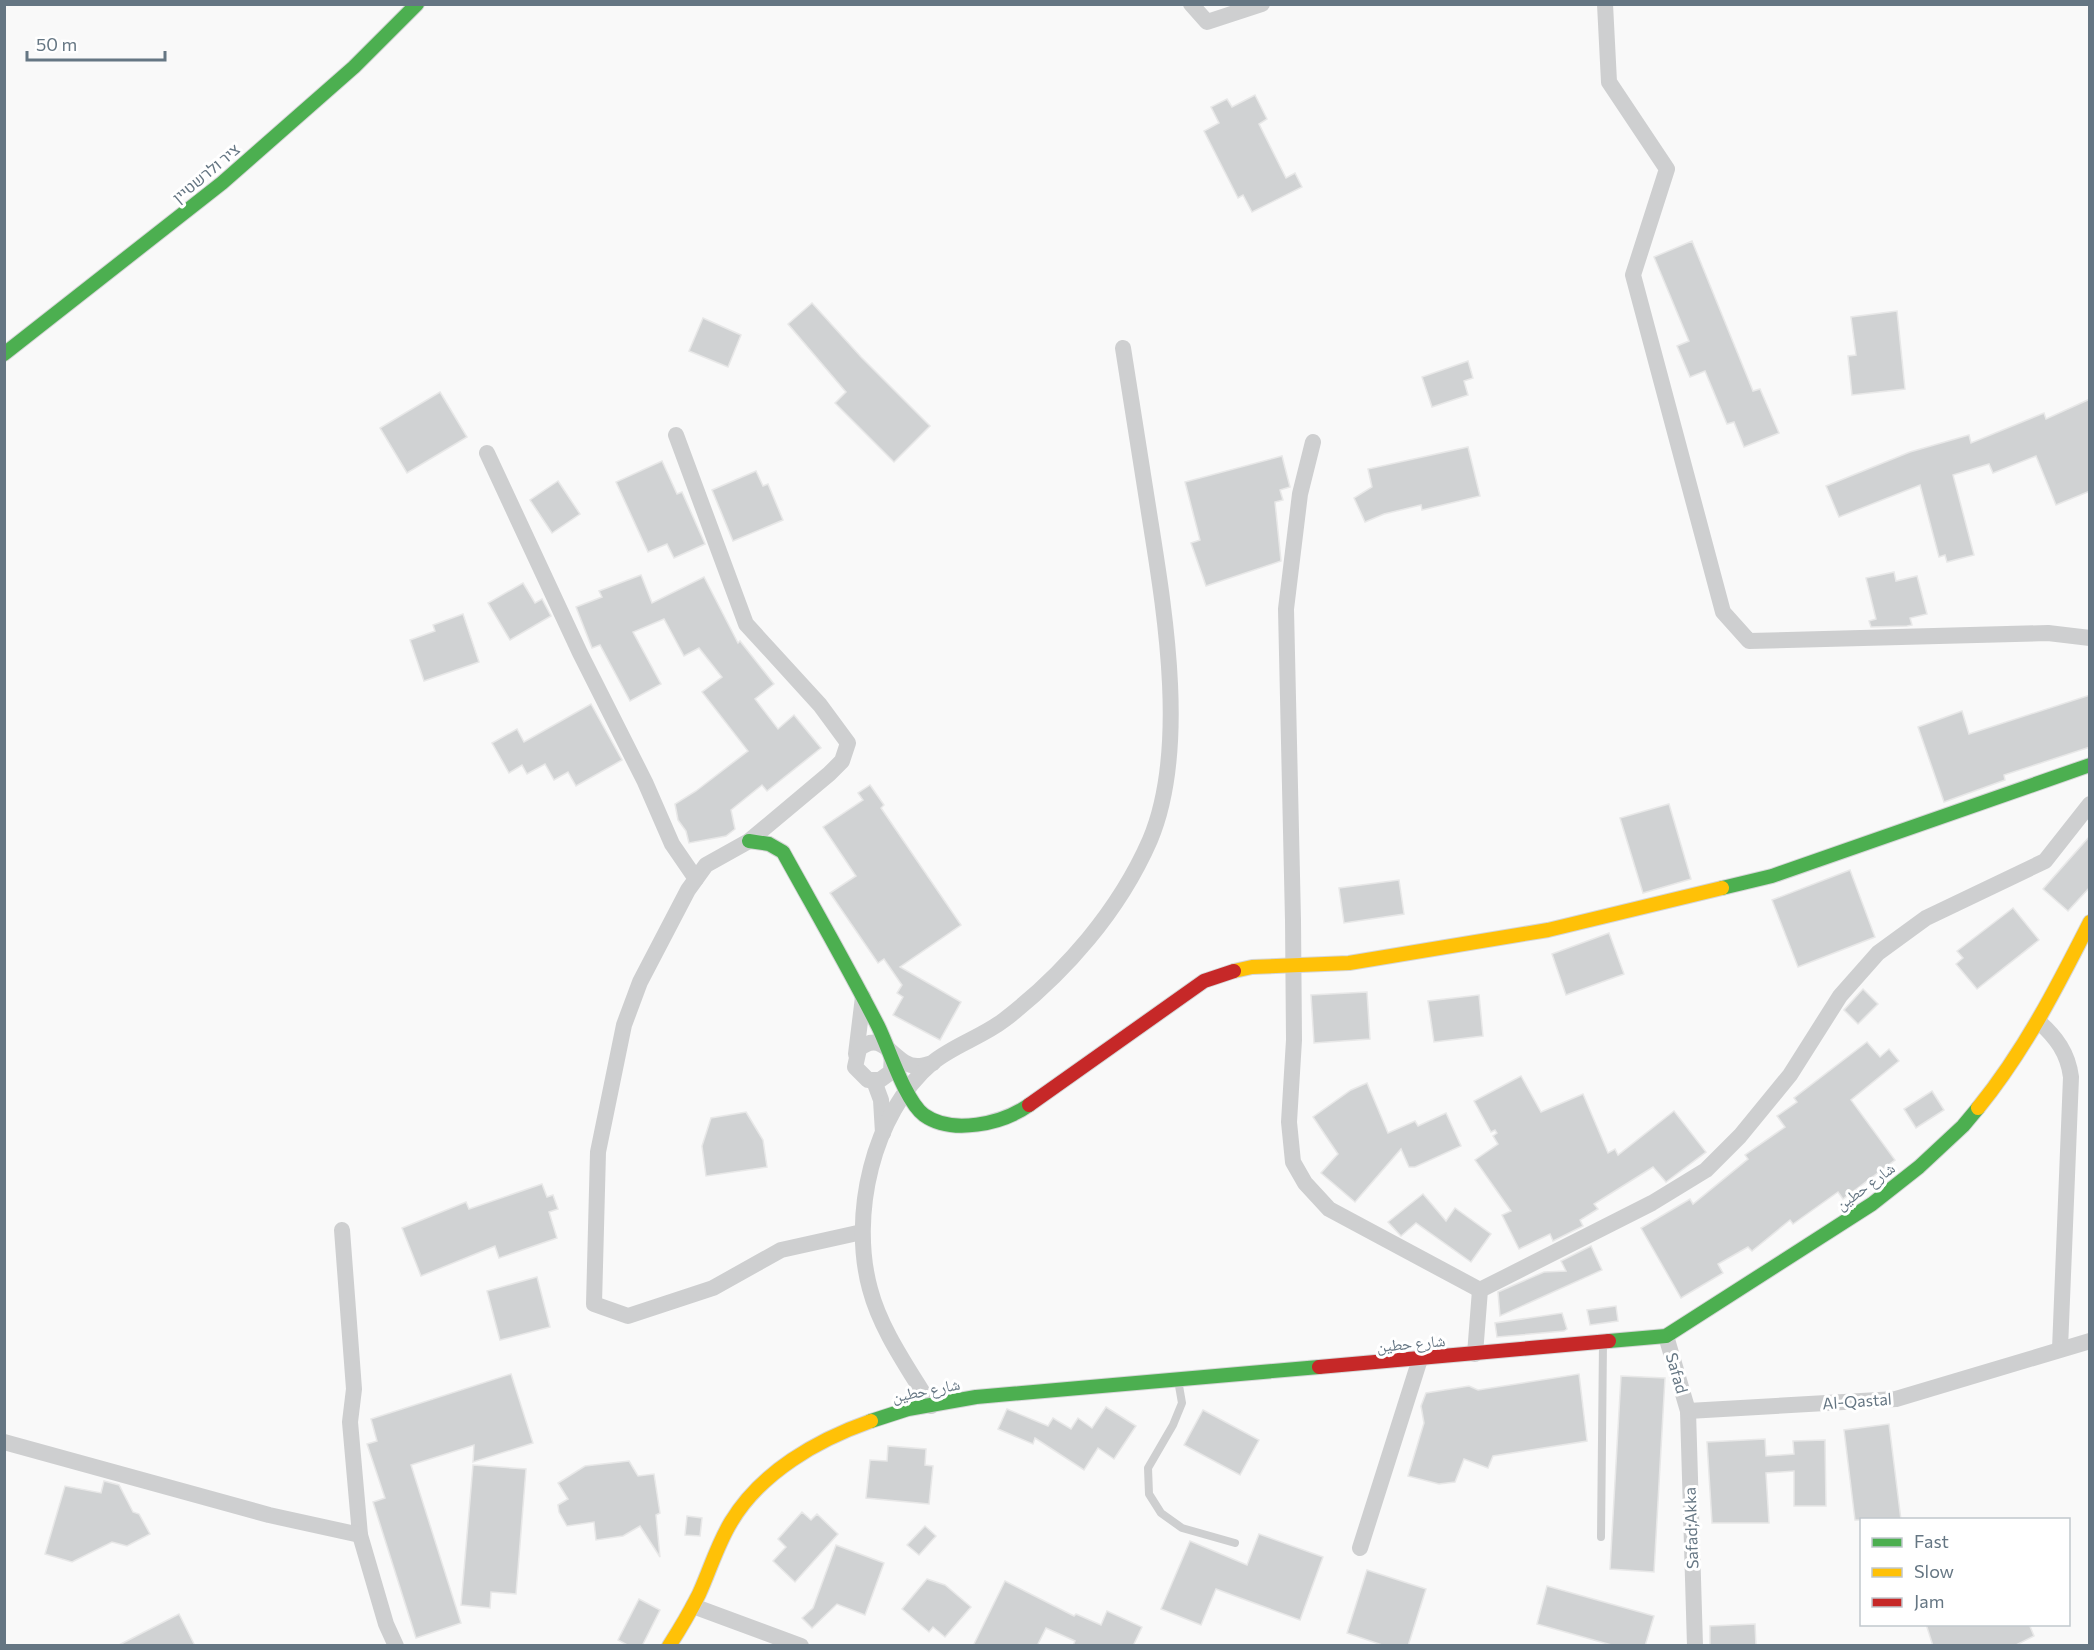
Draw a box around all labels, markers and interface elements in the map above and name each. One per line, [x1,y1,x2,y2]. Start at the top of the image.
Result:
scale bar [27,24,165,62]
text: 50 m [36,33,77,55]
street label: ציר ולרשטיין [168,139,243,206]
street label: شارع حطين [1831,1158,1899,1215]
street label: شارع حطين [1376,1330,1446,1357]
street label: Safad [1663,1350,1692,1395]
street label: شارع حطين [890,1374,962,1407]
street label: Al-Qastal [1822,1389,1892,1412]
street label: Safad;Akka [1680,1487,1701,1569]
legend [1860,1518,2070,1626]
text: Fast [1914,1530,1949,1552]
text: Slow [1914,1560,1954,1582]
text: Jam [1914,1590,1944,1612]

